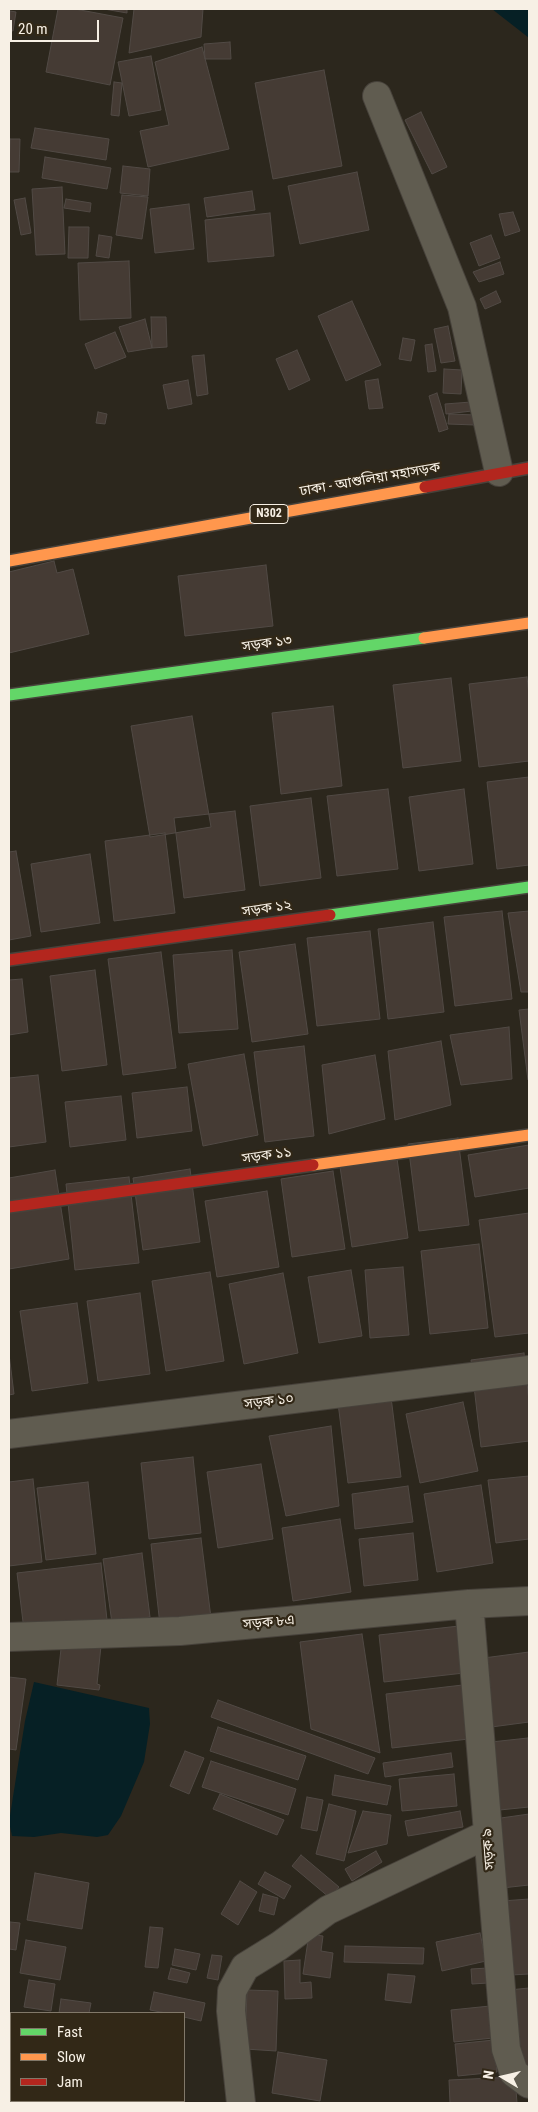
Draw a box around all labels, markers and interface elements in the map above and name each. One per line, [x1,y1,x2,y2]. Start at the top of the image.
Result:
scale bar [12,10,101,42]
text: 20 m [18,20,48,38]
street label: ঢাকা - আশুলিয়া মহাসড়ক [298,459,442,501]
road number: N302 [250,504,288,524]
street label: সড়ক ১৩ [241,632,293,656]
street label: সড়ক ১২ [241,897,293,921]
street label: সড়ক ১১ [241,1144,293,1168]
street label: সড়ক ১০ [243,1391,295,1413]
street label: সড়ক ৮এ [243,1612,295,1634]
street label: সড়ক ৯ [479,1828,499,1870]
legend [10,2012,185,2102]
text: Fast [57,2023,82,2041]
text: Slow [57,2048,86,2066]
north arrow [478,2052,528,2102]
text: N [480,2069,497,2080]
text: Jam [57,2073,83,2091]

